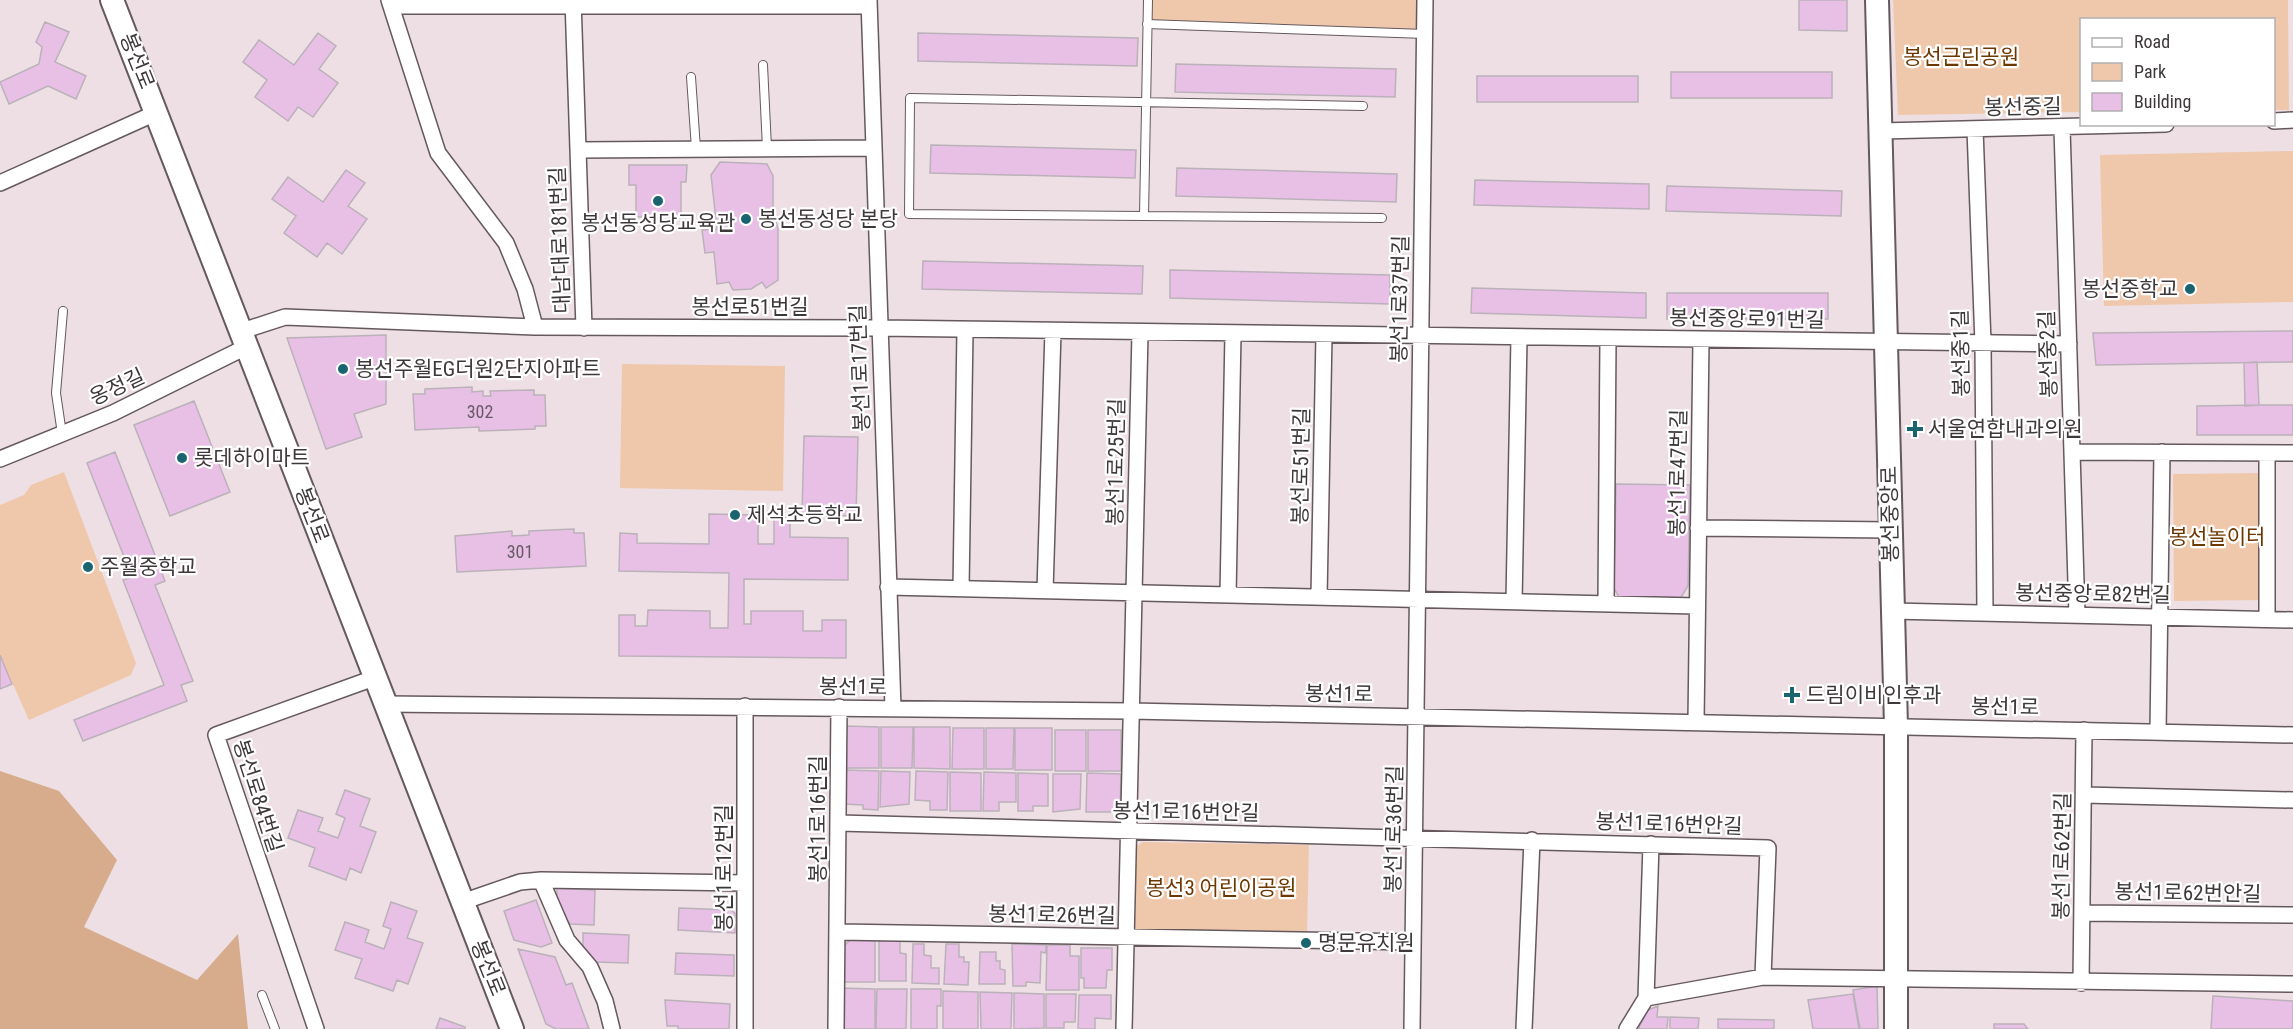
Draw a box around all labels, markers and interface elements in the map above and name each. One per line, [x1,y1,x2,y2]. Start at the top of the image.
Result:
legend [2080,18,2275,126]
street label: 봉선로 [115,30,159,92]
text: Road [2134,31,2170,52]
park label: 봉선근린공원 [1903,45,2019,69]
text: Park [2134,61,2166,82]
text: Building [2134,91,2191,112]
street label: 봉선중길 [1984,94,2062,120]
street label: 대남대로181번길 [545,166,575,314]
marker: 봉선동성당교육관 [651,194,665,208]
place label: 봉선동성당 본당 [758,207,898,231]
place label: 봉선동성당교육관 [581,211,735,235]
marker: 봉선동성당 본당 [739,212,753,226]
street label: 봉선1로37번길 [1387,235,1413,363]
place label: 봉선중학교 [2081,277,2178,301]
marker: 봉선중학교 [2183,282,2197,296]
street label: 봉선로51번길 [691,295,809,319]
street label: 봉선1로17번길 [846,304,874,432]
street label: 봉선중앙로91번길 [1669,306,1825,332]
street label: 봉선중1길 [1948,309,1974,397]
street label: 봉선중2길 [2034,310,2062,398]
place label: 봉선주월EG더원2단지아파트 [355,357,601,381]
marker: 봉선주월EG더원2단지아파트 [336,362,350,376]
street label: 옹정길 [86,364,148,410]
street label: 봉선1로25번길 [1103,398,1129,526]
house number: 302 [467,401,493,422]
street label: 봉선로51번길 [1288,407,1314,525]
street label: 봉선1로47번길 [1665,409,1691,537]
place label: 서울연합내과의원 [1928,417,2083,441]
marker: 서울연합내과의원 [1906,420,1924,438]
place label: 롯데하이마트 [194,446,310,470]
marker: 롯데하이마트 [175,451,189,465]
street label: 봉선중앙로 [1877,465,1903,563]
street label: 봉선로 [290,484,334,546]
place label: 제석초등학교 [747,503,863,527]
marker: 제석초등학교 [728,508,742,522]
park label: 봉선놀이터 [2169,525,2265,549]
house number: 301 [507,541,533,562]
place label: 주월중학교 [100,555,197,579]
marker: 주월중학교 [81,560,95,574]
street label: 봉선중앙로82번길 [2015,581,2171,607]
street label: 봉선1로 [819,674,887,700]
street label: 봉선1로 [1305,681,1373,707]
place label: 드림이비인후과 [1806,683,1941,707]
marker: 드림이비인후과 [1783,686,1801,704]
street label: 봉선1로 [1971,694,2039,720]
street label: 봉선로84번길 [228,736,288,856]
street label: 봉선1로16번길 [806,755,830,883]
street label: 봉선1로36번길 [1381,765,1407,893]
street label: 봉선1로62번길 [2049,792,2075,920]
street label: 봉선1로16번안길 [1112,799,1260,825]
street label: 봉선1로12번길 [712,804,736,932]
street label: 봉선1로16번안길 [1595,809,1743,839]
park label: 봉선3 어린이공원 [1146,876,1296,900]
street label: 봉선1로62번안길 [2114,880,2262,906]
street label: 봉선1로26번길 [988,902,1116,928]
place label: 명문유치원 [1318,931,1415,955]
marker: 명문유치원 [1299,936,1313,950]
street label: 봉선로 [466,937,510,999]

